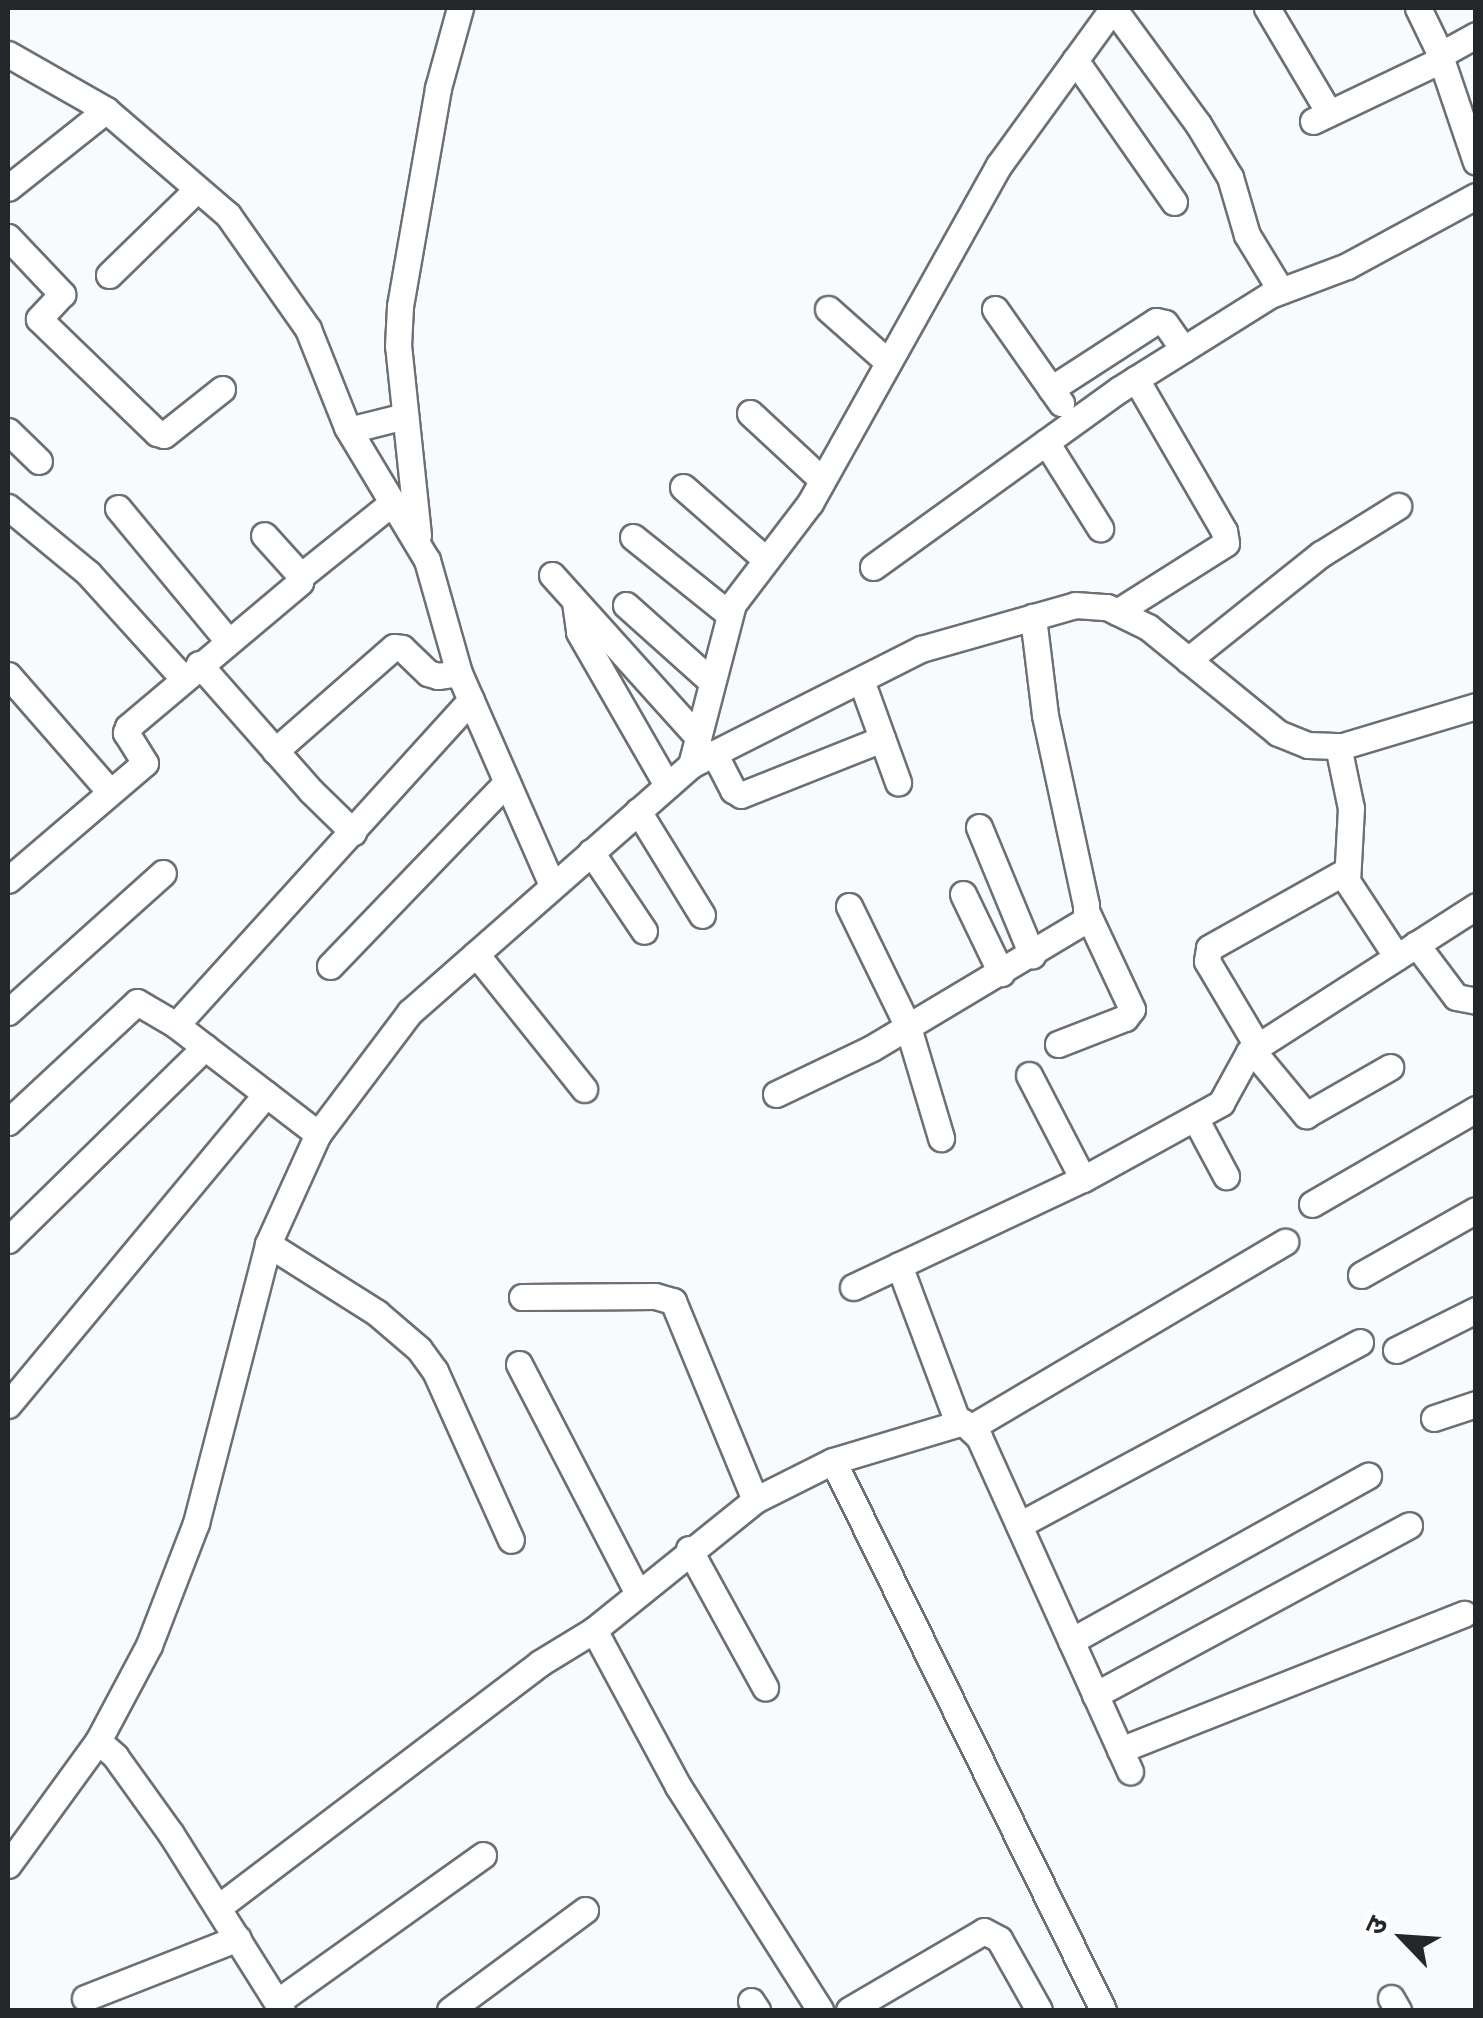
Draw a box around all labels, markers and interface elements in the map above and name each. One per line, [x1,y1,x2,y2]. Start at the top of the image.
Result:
north arrow [1353,1888,1453,1988]
text: उ [1357,1911,1395,1940]

